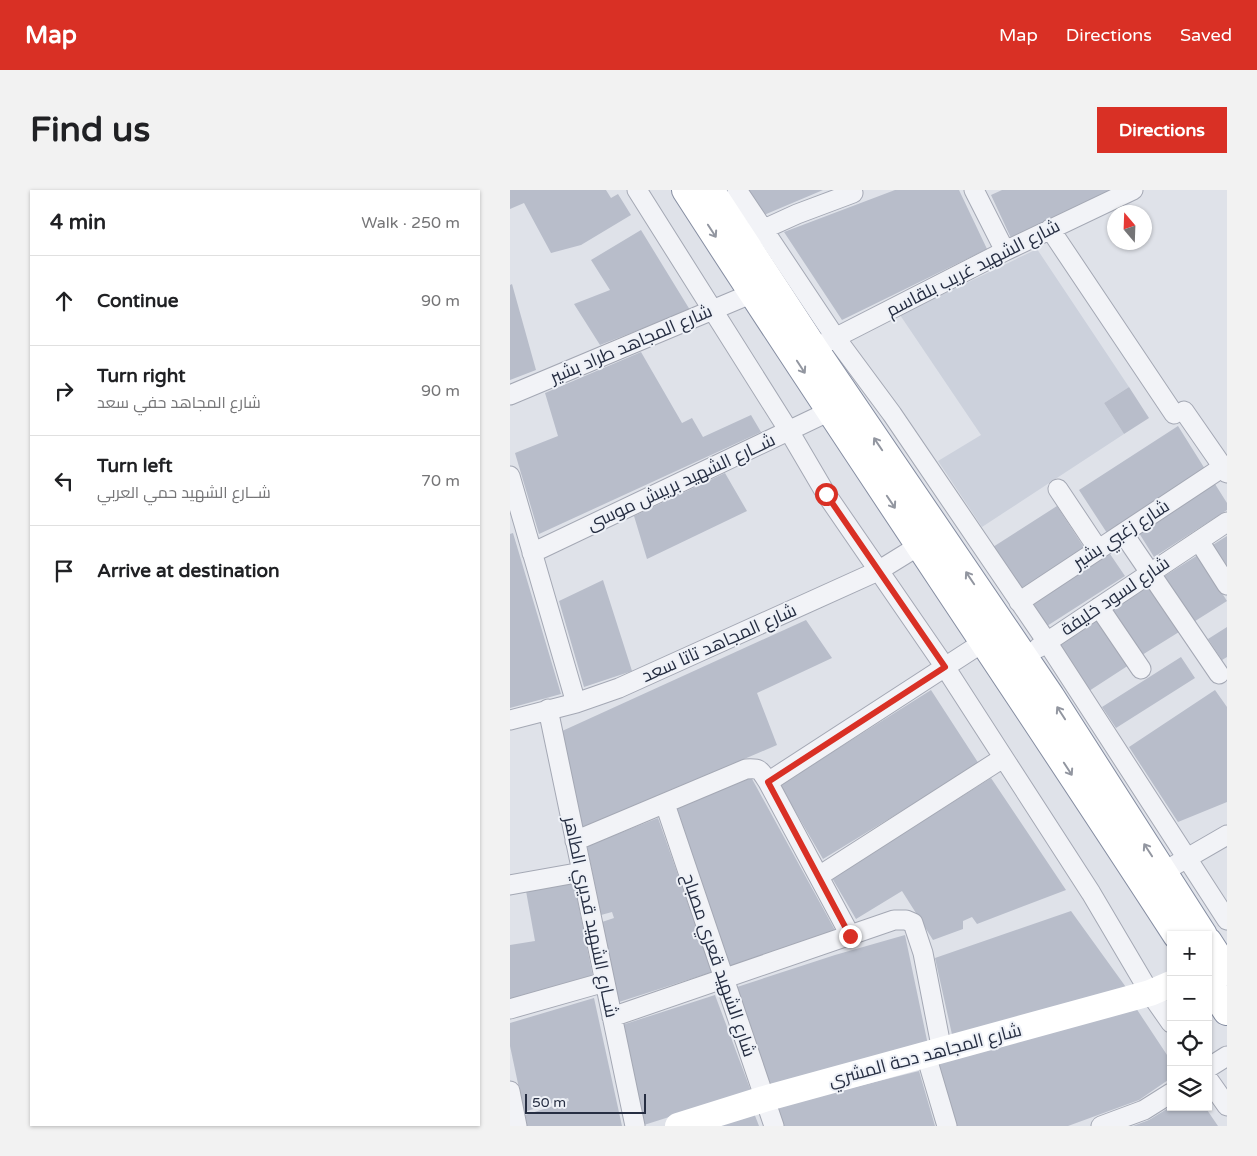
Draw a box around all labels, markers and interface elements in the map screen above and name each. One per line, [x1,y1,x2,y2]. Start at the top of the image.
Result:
text: Map [25,21,77,50]
text: Map [999,24,1038,46]
text: Directions [1066,24,1152,46]
text: Saved [1180,24,1232,46]
button: Directions [1097,107,1227,153]
text: Find us [30,109,150,151]
north arrow [1107,205,1152,250]
text: 4 min [50,210,106,235]
text: Walk · 250 m [361,213,460,233]
street label: شارع الشهيد غريب بلقاسم [883,215,1064,322]
one-way arrow [707,224,717,238]
icon: ahead [50,287,78,315]
text: Continue [97,290,179,312]
text: 90 m [421,291,460,311]
street label: شارع المجاهد طراد بشير [546,300,716,389]
one-way arrow [797,359,807,373]
text: Turn right [97,365,185,387]
icon: right [50,377,78,405]
text: 90 m [421,381,460,401]
text: شارع المجاهد حفي سعد [97,393,261,413]
street label: شــارع الشهيد بريبش موسى [583,429,779,536]
one-way arrow [873,437,883,451]
text: Turn left [97,455,173,477]
icon: left [50,467,78,495]
text: 70 m [421,471,460,491]
text: شــارع الشهيد حمي العربي [97,483,271,503]
route start [815,483,838,506]
one-way arrow [886,495,897,509]
street label: شارع زغبي بشير [1068,495,1175,576]
street label: شارع لسود خليفة [1056,552,1174,641]
icon: arrive [50,557,78,585]
text: Arrive at destination [97,560,280,582]
one-way arrow [965,571,975,585]
street label: شارع المجاهد تاتا سعد [638,599,800,688]
one-way arrow [1056,706,1066,720]
one-way arrow [1063,762,1073,776]
street label: شــارع الشهيد قديري الطاهر [556,813,623,1020]
one-way arrow [1143,843,1153,857]
street label: شارع الشهيد قعري مصباح [674,870,761,1061]
route end [839,925,862,948]
map controls [1167,931,1212,1111]
button: + [1167,931,1212,976]
button: − [1167,976,1212,1021]
street label: شارع المجاهد دحة المشري [826,1019,1025,1094]
button: locate [1167,1021,1212,1066]
button: layers [1167,1066,1212,1111]
scale bar [525,1091,646,1114]
text: 50 m [532,1094,566,1111]

